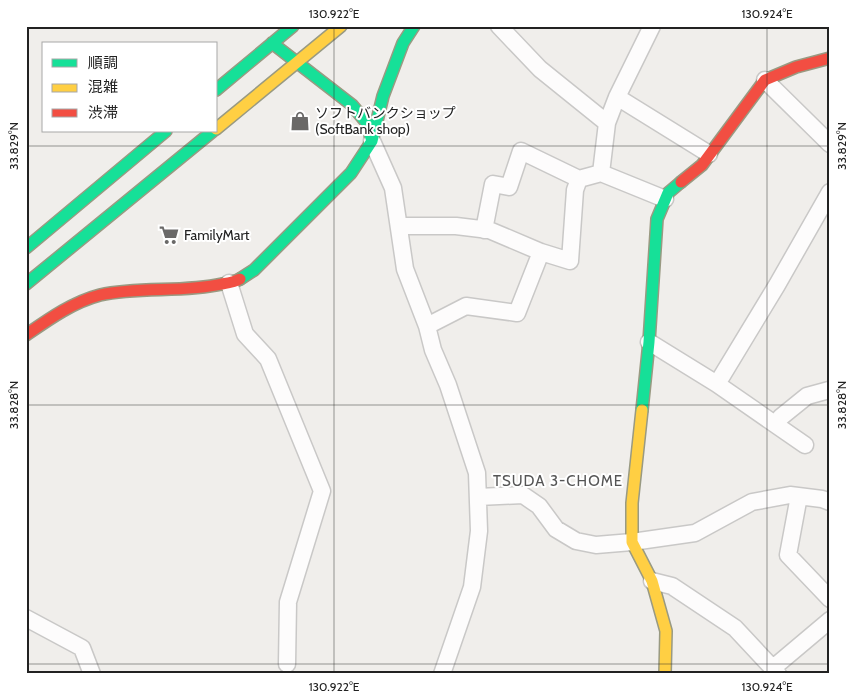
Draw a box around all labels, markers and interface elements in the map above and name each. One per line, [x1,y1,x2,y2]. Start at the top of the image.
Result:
text: 130.922°E [309,6,360,21]
text: 130.924°E [741,6,793,21]
legend [42,42,218,132]
text: 順調 [88,54,118,72]
text: 混雑 [88,78,118,96]
text: 渋滞 [88,104,118,122]
place label: ソフトバンクショップ (SoftBank shop) [315,104,456,138]
shop icon: ソフトバンクショップ (SoftBank shop) [289,110,311,132]
text: 33.829°N [6,122,21,170]
text: 33.829°N [834,122,849,170]
supermarket icon: FamilyMart [158,224,180,246]
place label: FamilyMart [184,226,250,244]
text: 33.828°N [6,381,21,429]
text: 33.828°N [834,381,849,429]
district label: TSUDA 3-CHOME [493,472,623,490]
text: 130.922°E [309,679,360,694]
text: 130.924°E [741,679,793,694]

